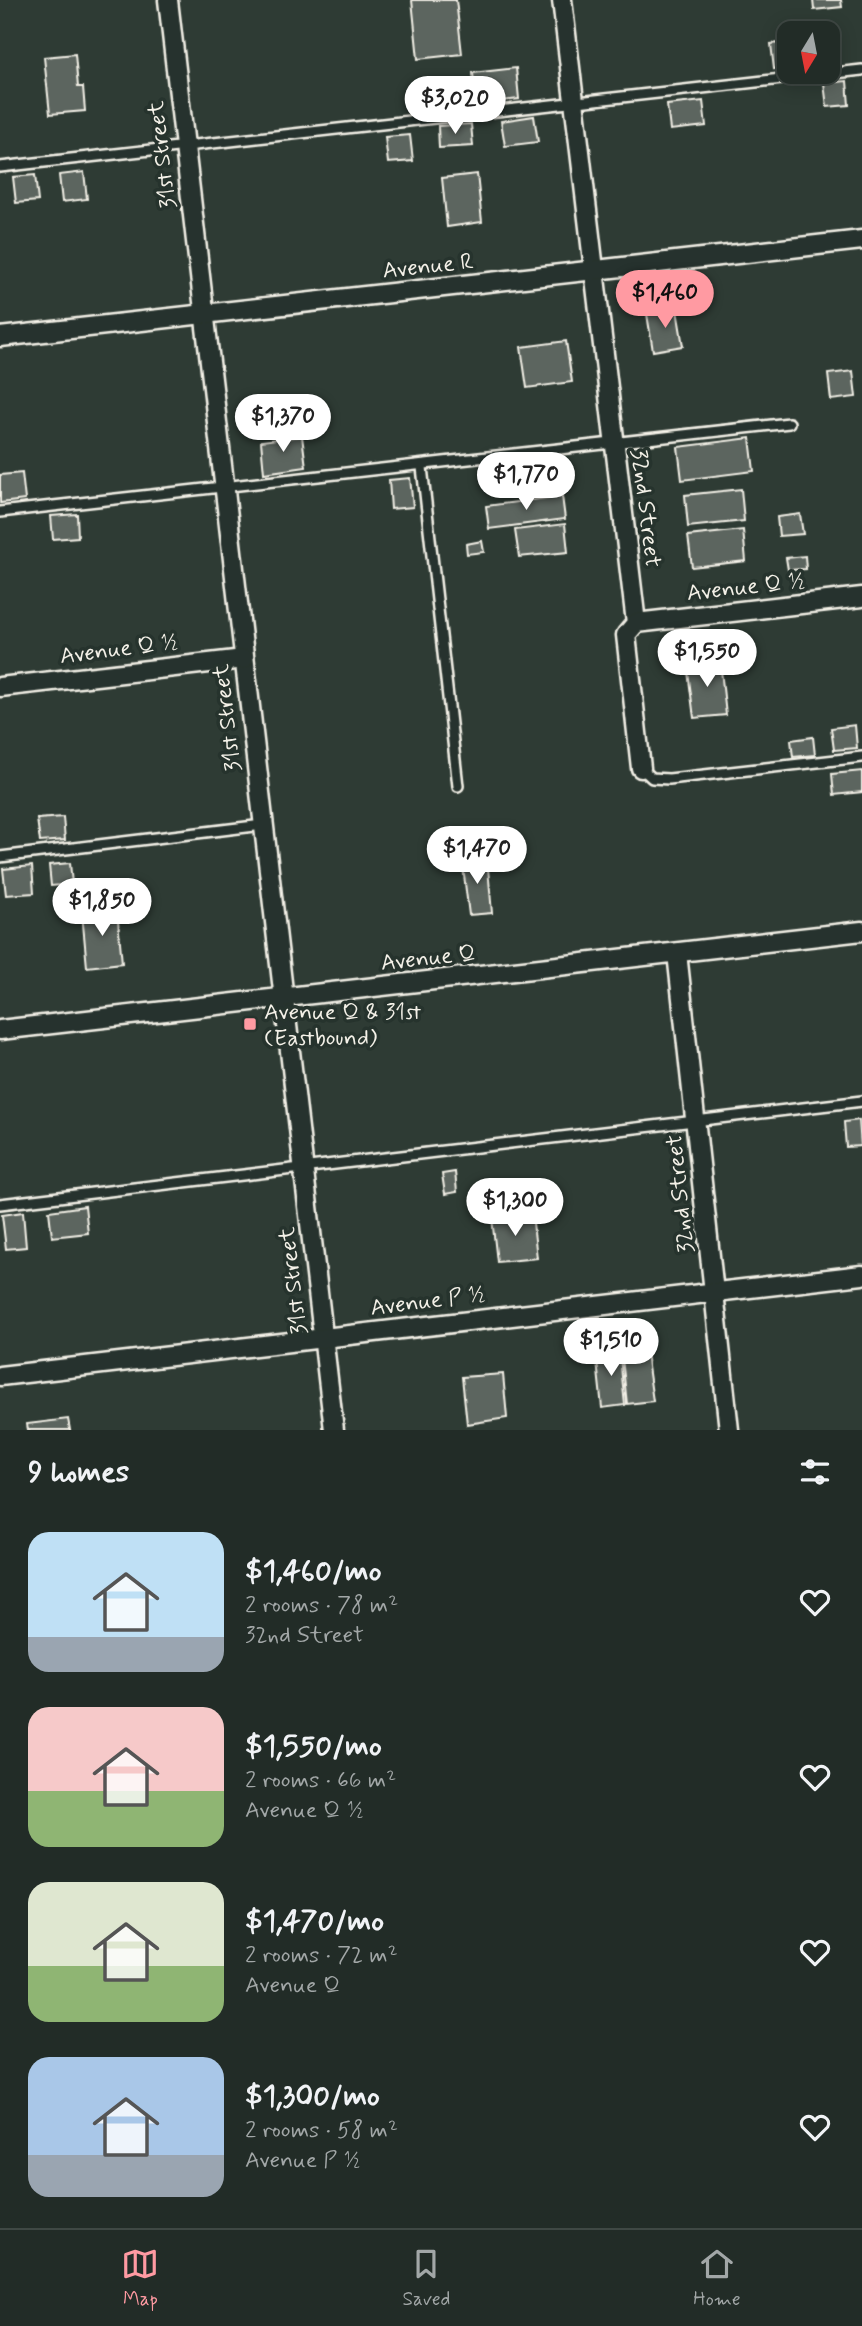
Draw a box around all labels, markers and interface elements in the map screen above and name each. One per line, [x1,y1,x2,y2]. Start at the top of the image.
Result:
north arrow [777,21,840,84]
map controls [777,21,840,84]
pin: $3,020 [398,76,512,136]
text: $3,020 [421,84,489,114]
street label: 31st Street [141,99,184,210]
street label: Avenue R [381,247,475,287]
pin: $1,460 [608,270,722,330]
text: $1,460 [632,278,698,308]
pin: $1,370 [226,394,340,454]
text: $1,370 [251,402,315,432]
street label: 32nd Street [623,447,667,569]
pin: $1,770 [469,452,583,512]
text: $1,770 [493,460,559,490]
street label: Avenue Q ½ [685,567,807,609]
street label: Avenue Q ½ [58,628,180,672]
pin: $1,550 [650,630,764,689]
text: $1,550 [674,637,740,667]
street label: 31st Street [206,662,249,773]
pin: $1,470 [420,826,534,886]
text: $1,470 [443,834,511,864]
pin: $1,850 [45,878,159,938]
text: $1,850 [68,886,136,916]
street label: Avenue Q [379,939,477,979]
place label: Avenue Q & 31st (Eastbound) [264,998,421,1054]
marker: Avenue Q & 31st (Eastbound) [242,1016,258,1032]
street label: 32nd Street [660,1133,702,1255]
pin: $1,300 [458,1178,572,1238]
text: $1,300 [482,1186,548,1216]
street label: 31st Street [272,1225,315,1336]
street label: Avenue P ½ [369,1280,488,1324]
pin: $1,510 [554,1318,668,1378]
text: $1,510 [580,1326,642,1356]
text: 9 homes [28,1453,129,1492]
icon: filters [796,1453,834,1491]
text: $1,460/mo [245,1552,381,1591]
icon: home [84,1560,168,1644]
icon: heart [796,1583,834,1621]
text: 2 rooms · 78 m² [245,1591,398,1621]
text: 32nd Street [245,1621,364,1651]
text: $1,550/mo [245,1727,382,1766]
icon: home [84,1735,168,1819]
icon: heart [796,1758,834,1796]
text: 2 rooms · 66 m² [245,1766,396,1796]
text: Avenue Q ½ [245,1796,364,1826]
text: $1,470/mo [245,1902,384,1941]
icon: home [84,1910,168,1994]
icon: heart [796,1933,834,1971]
text: 2 rooms · 72 m² [245,1941,398,1971]
text: Avenue Q [245,1971,340,2001]
text: $1,300/mo [245,2077,380,2116]
icon: home [84,2085,168,2169]
icon: heart [796,2108,834,2146]
text: 2 rooms · 58 m² [245,2116,398,2146]
text: Avenue P ½ [245,2146,361,2176]
tab: Map [121,2245,159,2312]
tab: Saved [402,2245,450,2312]
tab: Home [693,2245,741,2312]

